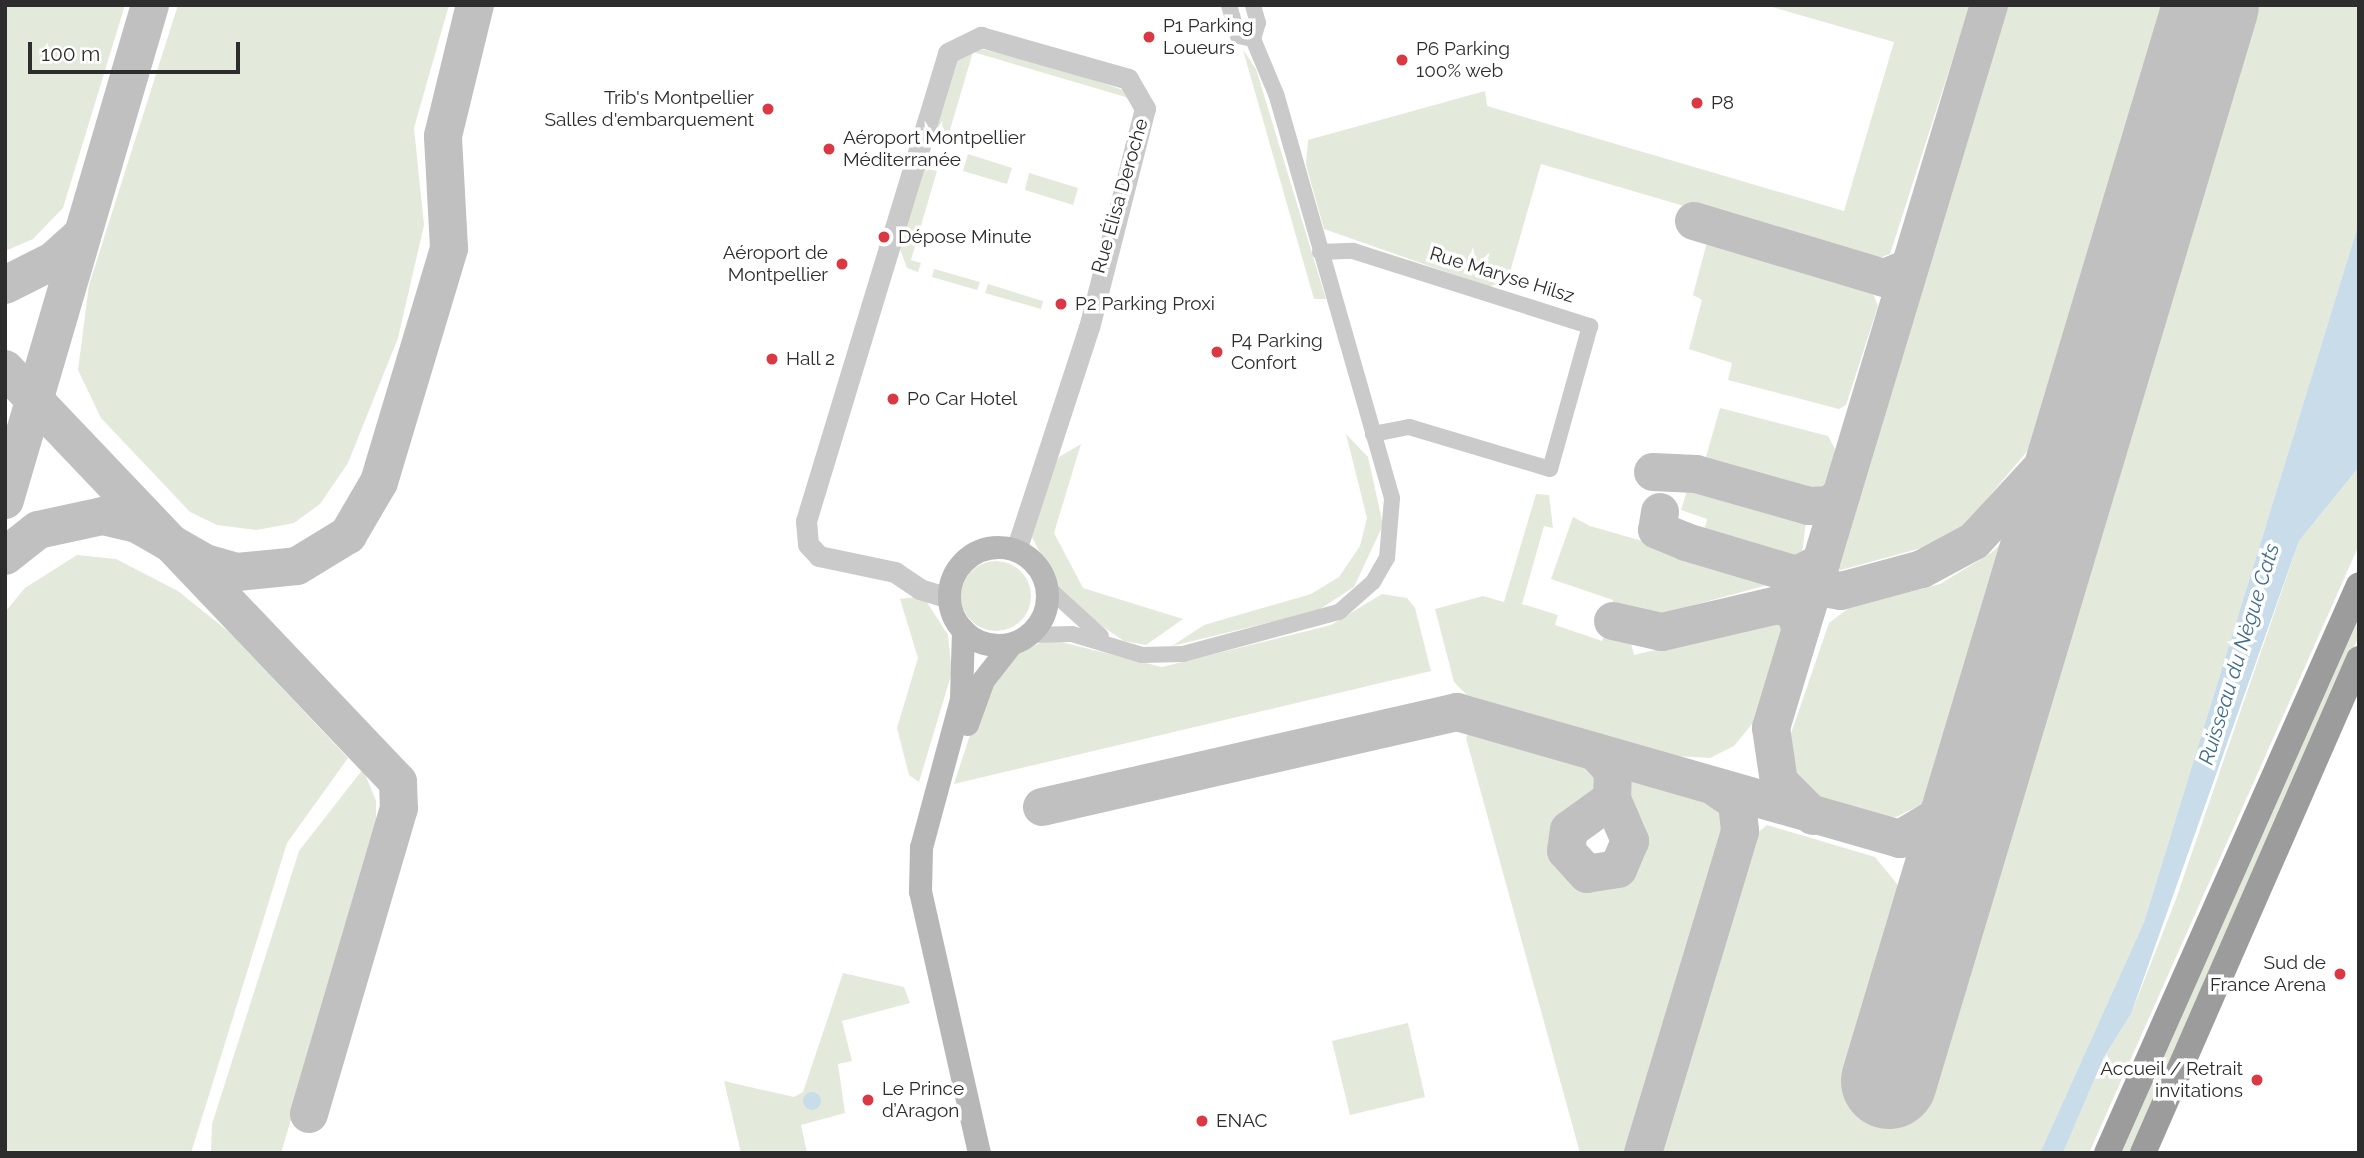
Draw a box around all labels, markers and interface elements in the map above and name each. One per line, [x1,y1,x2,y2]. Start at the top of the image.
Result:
place label: P1 Parking Loueurs [1163,15,1254,59]
scale bar [32,28,243,72]
marker: P1 Parking Loueurs [1141,29,1157,45]
place label: P6 Parking 100% web [1416,38,1510,82]
text: 100 m [41,41,100,66]
marker: P6 Parking 100% web [1394,52,1410,68]
place label: Trib's Montpellier Salles d'embarquement [544,87,754,131]
place label: P8 [1711,92,1734,114]
marker: P8 [1689,95,1705,111]
marker: Trib's Montpellier Salles d'embarquement [760,101,776,117]
street label: Rue Élisa Deroche [1087,116,1153,276]
place label: Aéroport Montpellier Méditerranée [843,127,1026,171]
marker: Aéroport Montpellier Méditerranée [821,141,837,157]
place label: Dépose Minute [898,226,1031,248]
marker: Dépose Minute [876,229,892,245]
place label: Aéroport de Montpellier [723,242,828,286]
street label: Rue Maryse Hilsz [1427,242,1577,308]
marker: Aéroport de Montpellier [834,256,850,272]
place label: P2 Parking Proxi [1075,293,1215,315]
marker: P2 Parking Proxi [1053,296,1069,312]
place label: P4 Parking Confort [1231,330,1323,374]
marker: P4 Parking Confort [1209,344,1225,360]
place label: Hall 2 [786,348,835,370]
marker: Hall 2 [764,351,780,367]
place label: P0 Car Hotel [907,388,1018,410]
marker: P0 Car Hotel [885,391,901,407]
water label: Ruisseau du Nègue Cats [2193,540,2285,768]
place label: Sud de France Arena [2209,952,2326,996]
marker: Sud de France Arena [2332,966,2348,982]
place label: Accueil / Retrait invitations [2100,1058,2243,1102]
marker: Accueil / Retrait invitations [2249,1072,2265,1088]
place label: Le Prince d’Aragon [882,1078,964,1122]
marker: Le Prince d’Aragon [860,1092,876,1108]
place label: ENAC [1216,1110,1268,1132]
marker: ENAC [1194,1113,1210,1129]

